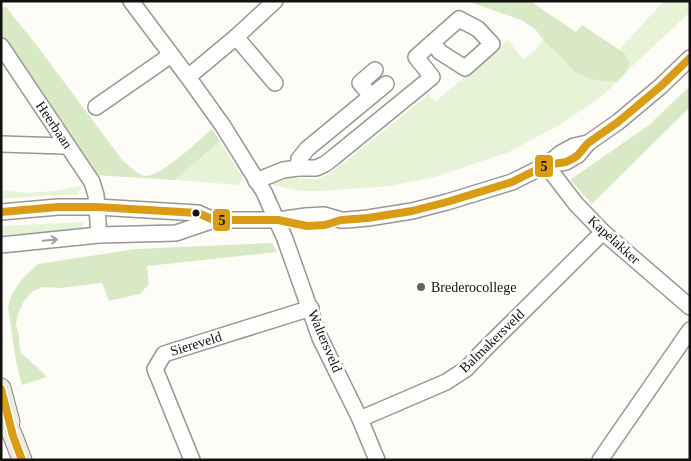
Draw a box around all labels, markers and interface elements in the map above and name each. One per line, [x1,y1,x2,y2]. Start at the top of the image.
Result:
street label: Heerbaan [33,99,75,151]
line badge: 5 [534,154,554,178]
text: 5 [541,159,548,174]
unlabelled marker [191,208,201,218]
line badge: 5 [212,208,231,232]
text: 5 [219,213,226,228]
street label: Kapelakker [585,213,643,267]
one-way arrow [41,235,57,244]
place label: Brederocollege [431,280,517,295]
marker: Brederocollege [415,281,427,293]
street label: Balmakersveld [457,306,527,376]
street label: Waltersveld [305,307,345,375]
street label: Siereveld [169,329,223,359]

